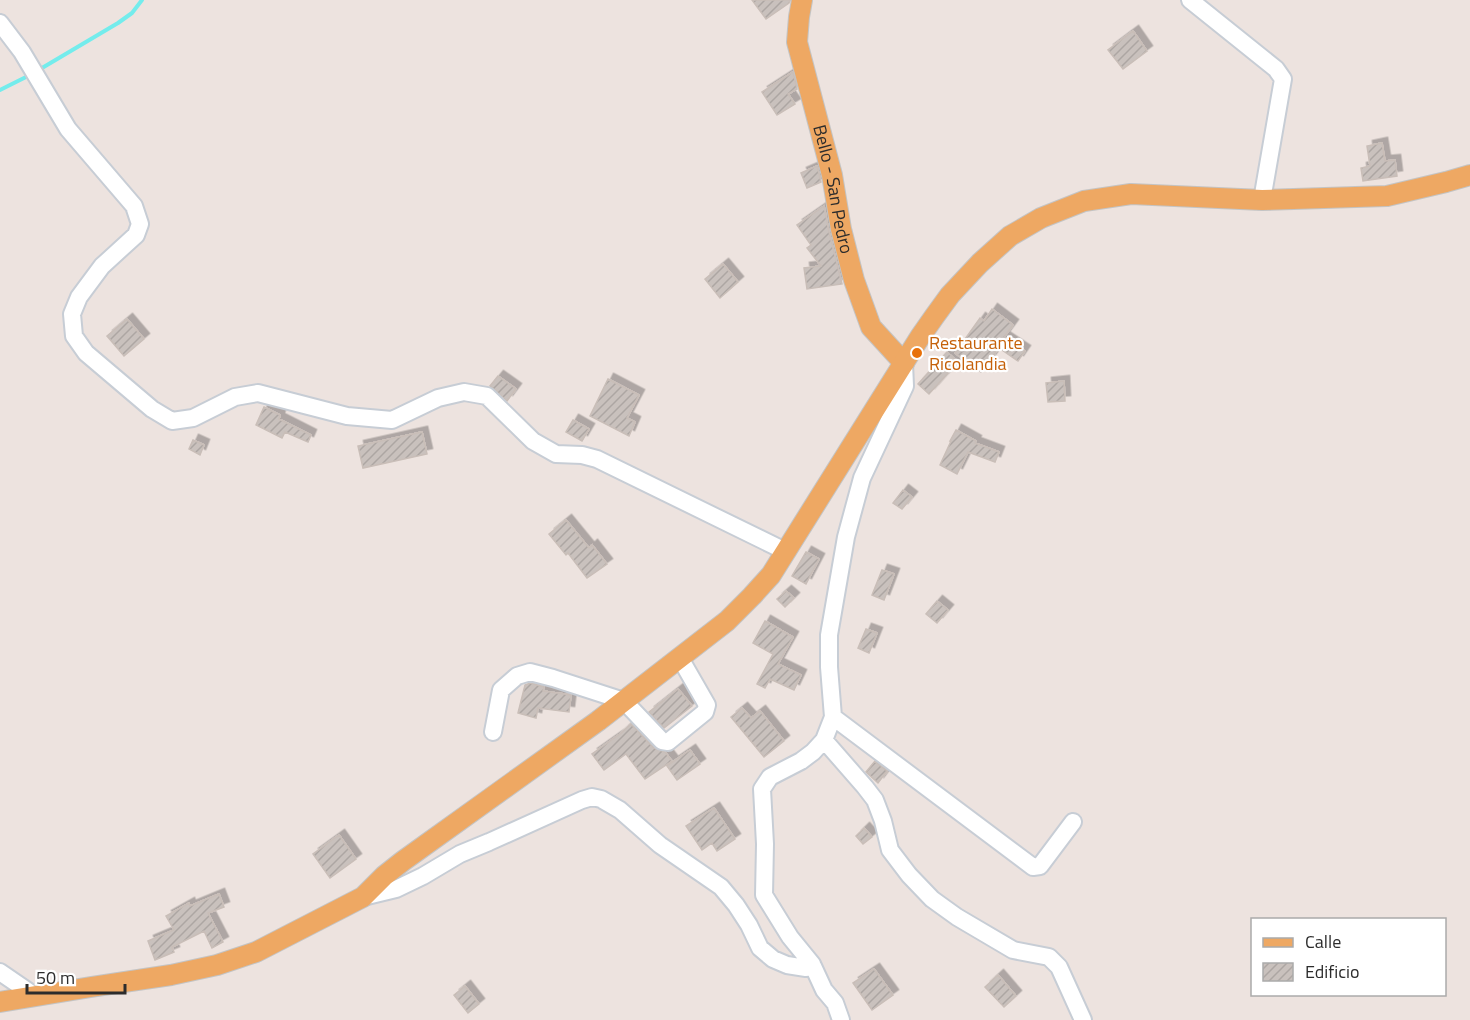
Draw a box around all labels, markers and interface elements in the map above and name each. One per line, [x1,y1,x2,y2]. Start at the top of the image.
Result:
street label: Bello - San Pedro [806,122,861,256]
place label: Restaurante Ricolandia [929,329,1023,377]
marker: Restaurante Ricolandia [910,346,924,360]
legend [1251,918,1446,996]
text: Calle [1305,928,1341,955]
scale bar [27,957,124,995]
text: Edificio [1305,958,1359,985]
text: 50 m [36,964,75,991]

